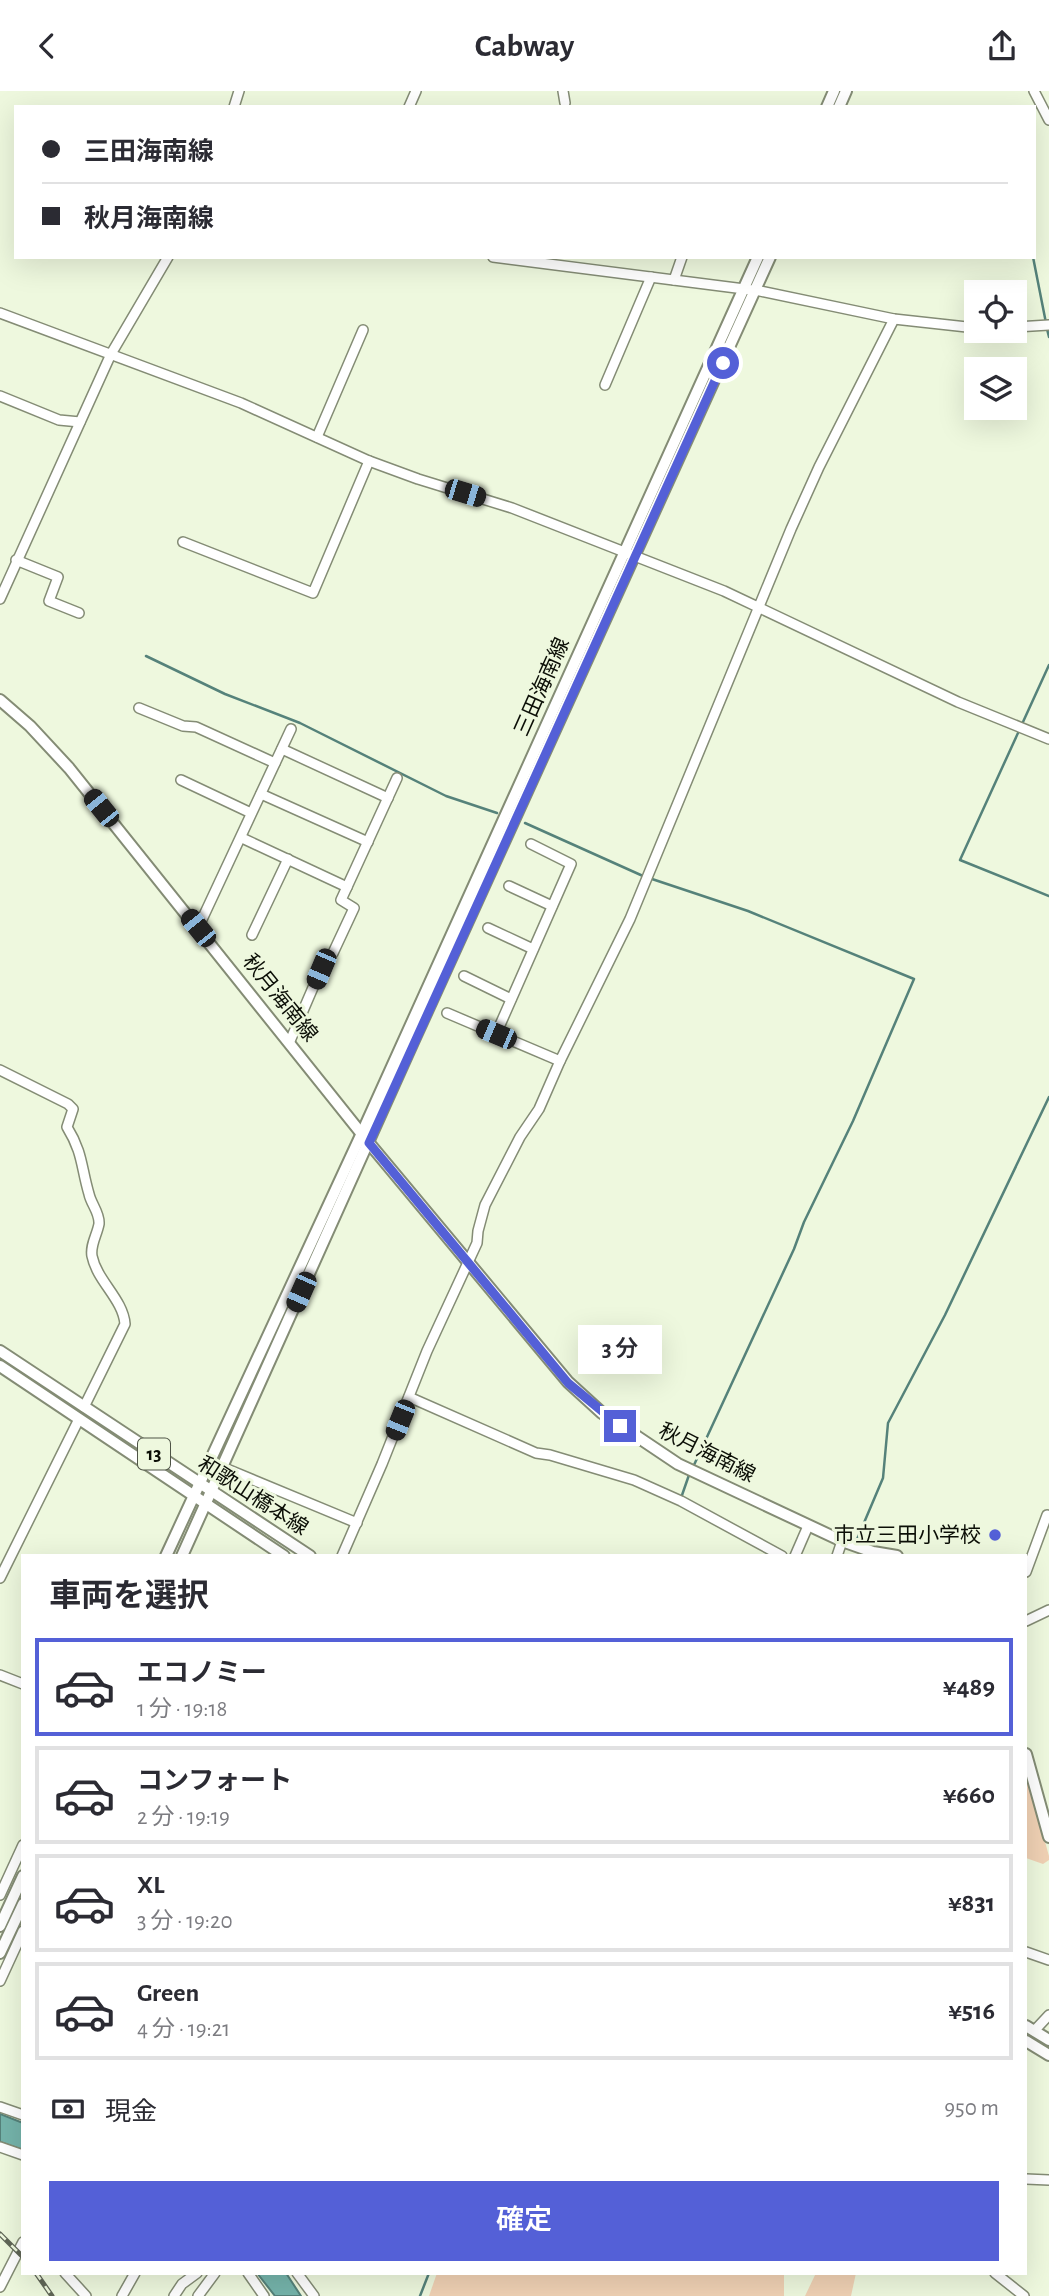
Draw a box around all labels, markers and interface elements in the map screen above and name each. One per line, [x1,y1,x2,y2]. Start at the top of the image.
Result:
icon: back [28,27,66,65]
icon: share [983,27,1021,65]
text: Cabway [475,30,574,62]
text: 三田海南線 [84,139,214,165]
text: 秋月海南線 [84,206,214,232]
map controls [964,280,1027,420]
button: locate [964,280,1027,343]
route start [707,347,739,379]
button: layers [964,357,1027,420]
car [442,477,489,509]
street label: 三田海南線 [510,634,573,739]
car [80,785,123,831]
car [177,905,220,951]
car [304,946,339,992]
street label: 秋月海南線 [239,950,322,1045]
car [473,1016,520,1052]
car [283,1269,320,1315]
callout: 3 分 [578,1325,662,1373]
text: 3 分 [602,1338,638,1361]
car [383,1397,418,1443]
route end [604,1410,636,1442]
street label: 秋月海南線 [655,1419,759,1486]
road number: 13 [138,1439,170,1469]
street label: 和歌山橋本線 [194,1452,312,1539]
place label: 市立三田小学校 [834,1524,981,1546]
marker: 市立三田小学校 [987,1527,1003,1543]
text: 車両を選択 [49,1580,209,1612]
icon: car [53,1656,116,1719]
text: エコノミー [137,1660,267,1686]
text: ¥489 [943,1674,995,1700]
text: 1 分 · 19:18 [137,1698,227,1721]
icon: car [53,1764,116,1827]
text: コンフォート [137,1768,292,1794]
text: ¥660 [943,1782,995,1808]
text: 2 分 · 19:19 [137,1806,230,1829]
icon: car [53,1872,116,1935]
text: XL [137,1872,164,1898]
text: ¥831 [948,1890,995,1916]
text: 3 分 · 19:20 [137,1910,233,1933]
icon: car [53,1980,116,2043]
text: Green [137,1980,199,2006]
text: ¥516 [948,1998,995,2024]
text: 4 分 · 19:21 [137,2018,230,2041]
icon: cash [49,2090,87,2128]
text: 950 m [944,2097,999,2120]
text: 現金 [105,2099,157,2125]
button: 確定 [49,2181,999,2261]

